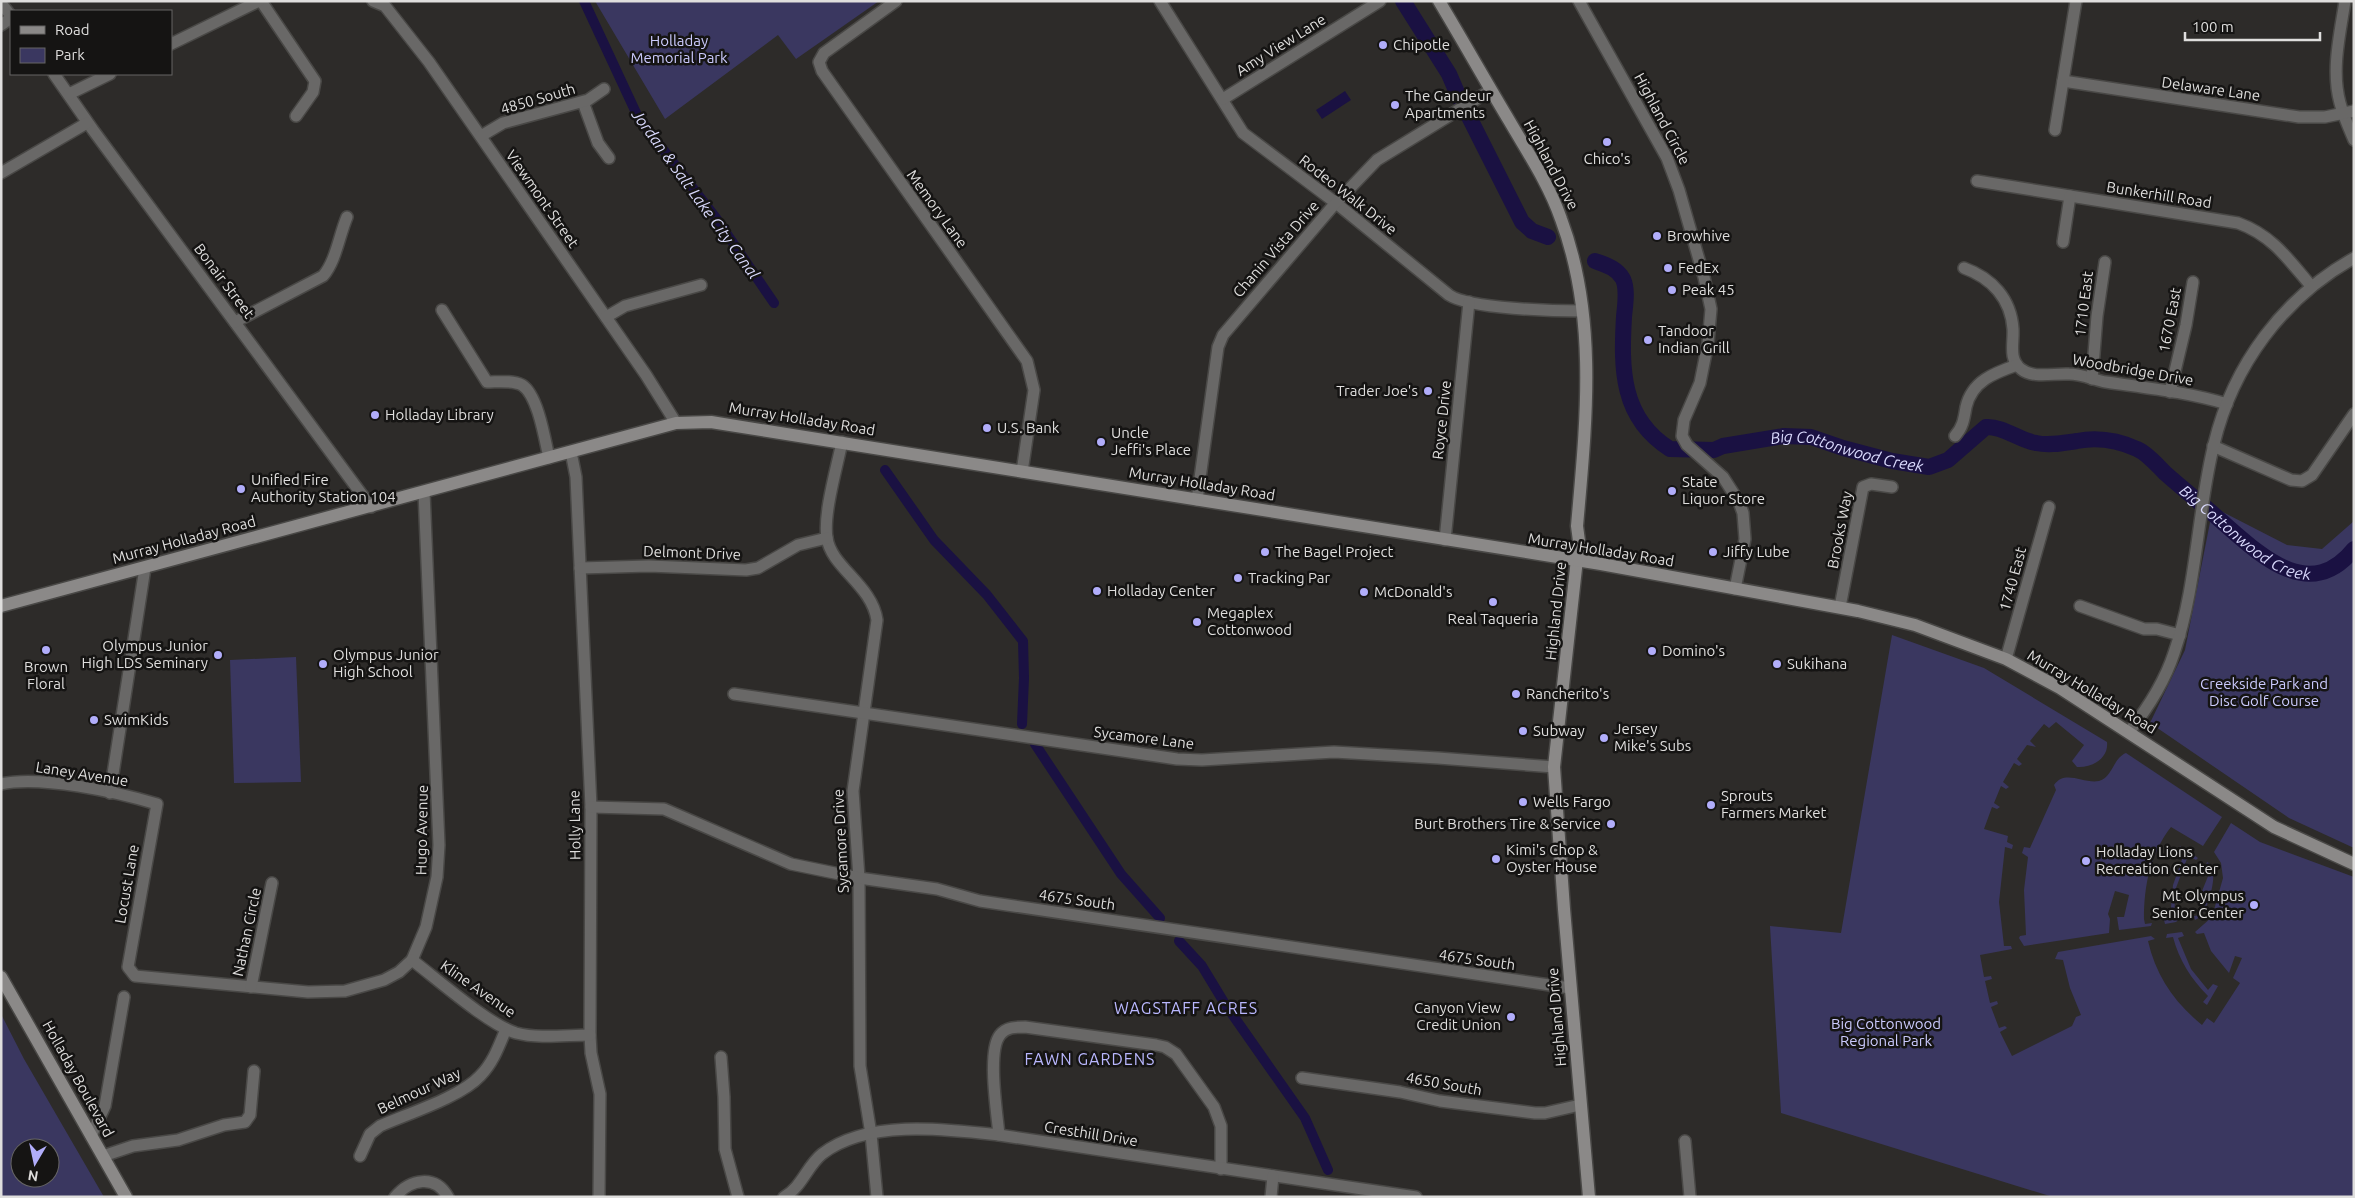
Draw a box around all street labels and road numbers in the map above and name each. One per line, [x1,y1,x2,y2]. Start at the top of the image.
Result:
street label: Amy View Lane [1233,10,1329,79]
street label: Highland Circle [1631,70,1694,168]
street label: Delaware Lane [2161,73,2261,104]
street label: 4850 South [499,80,577,117]
street label: Highland Drive [1521,117,1582,213]
street label: Viewmont Street [502,147,582,251]
street label: Rodeo Walk Drive [1296,151,1400,238]
street label: Memory Lane [904,167,971,251]
street label: Bunkerhill Road [2105,178,2213,211]
street label: Chanin Vista Drive [1229,197,1322,300]
street label: Bonair Street [191,240,258,322]
street label: 1710 East [2071,270,2096,338]
street label: 1670 East [2155,286,2184,354]
street label: Woodbridge Drive [2071,350,2195,389]
street label: Royce Drive [1429,380,1454,460]
street label: Murray Holladay Road [728,399,876,438]
street label: Murray Holladay Road [1128,464,1276,503]
street label: Brooks Way [1824,490,1855,570]
street label: Murray Holladay Road [110,512,257,567]
street label: Murray Holladay Road [1527,530,1675,569]
street label: Delmont Drive [643,542,741,563]
street label: 1740 East [1996,545,2029,613]
street label: Highland Drive [1542,561,1569,661]
street label: Murray Holladay Road [2025,646,2160,737]
street label: Sycamore Lane [1093,723,1195,752]
street label: Laney Avenue [35,758,130,789]
street label: Hugo Avenue [412,785,431,875]
street label: Sycamore Drive [829,789,852,893]
street label: Holly Lane [565,790,584,860]
street label: Locust Lane [111,843,142,925]
street label: Nathan Circle [229,886,264,978]
street label: 4675 South [1038,886,1116,913]
street label: 4675 South [1438,946,1516,973]
street label: Kline Avenue [438,957,519,1021]
street label: Highland Drive [1544,967,1569,1067]
street label: Holladay Boulevard [39,1018,118,1140]
street label: Belmour Way [375,1064,463,1117]
street label: 4650 South [1405,1068,1483,1099]
street label: Cresthill Drive [1043,1118,1139,1149]

